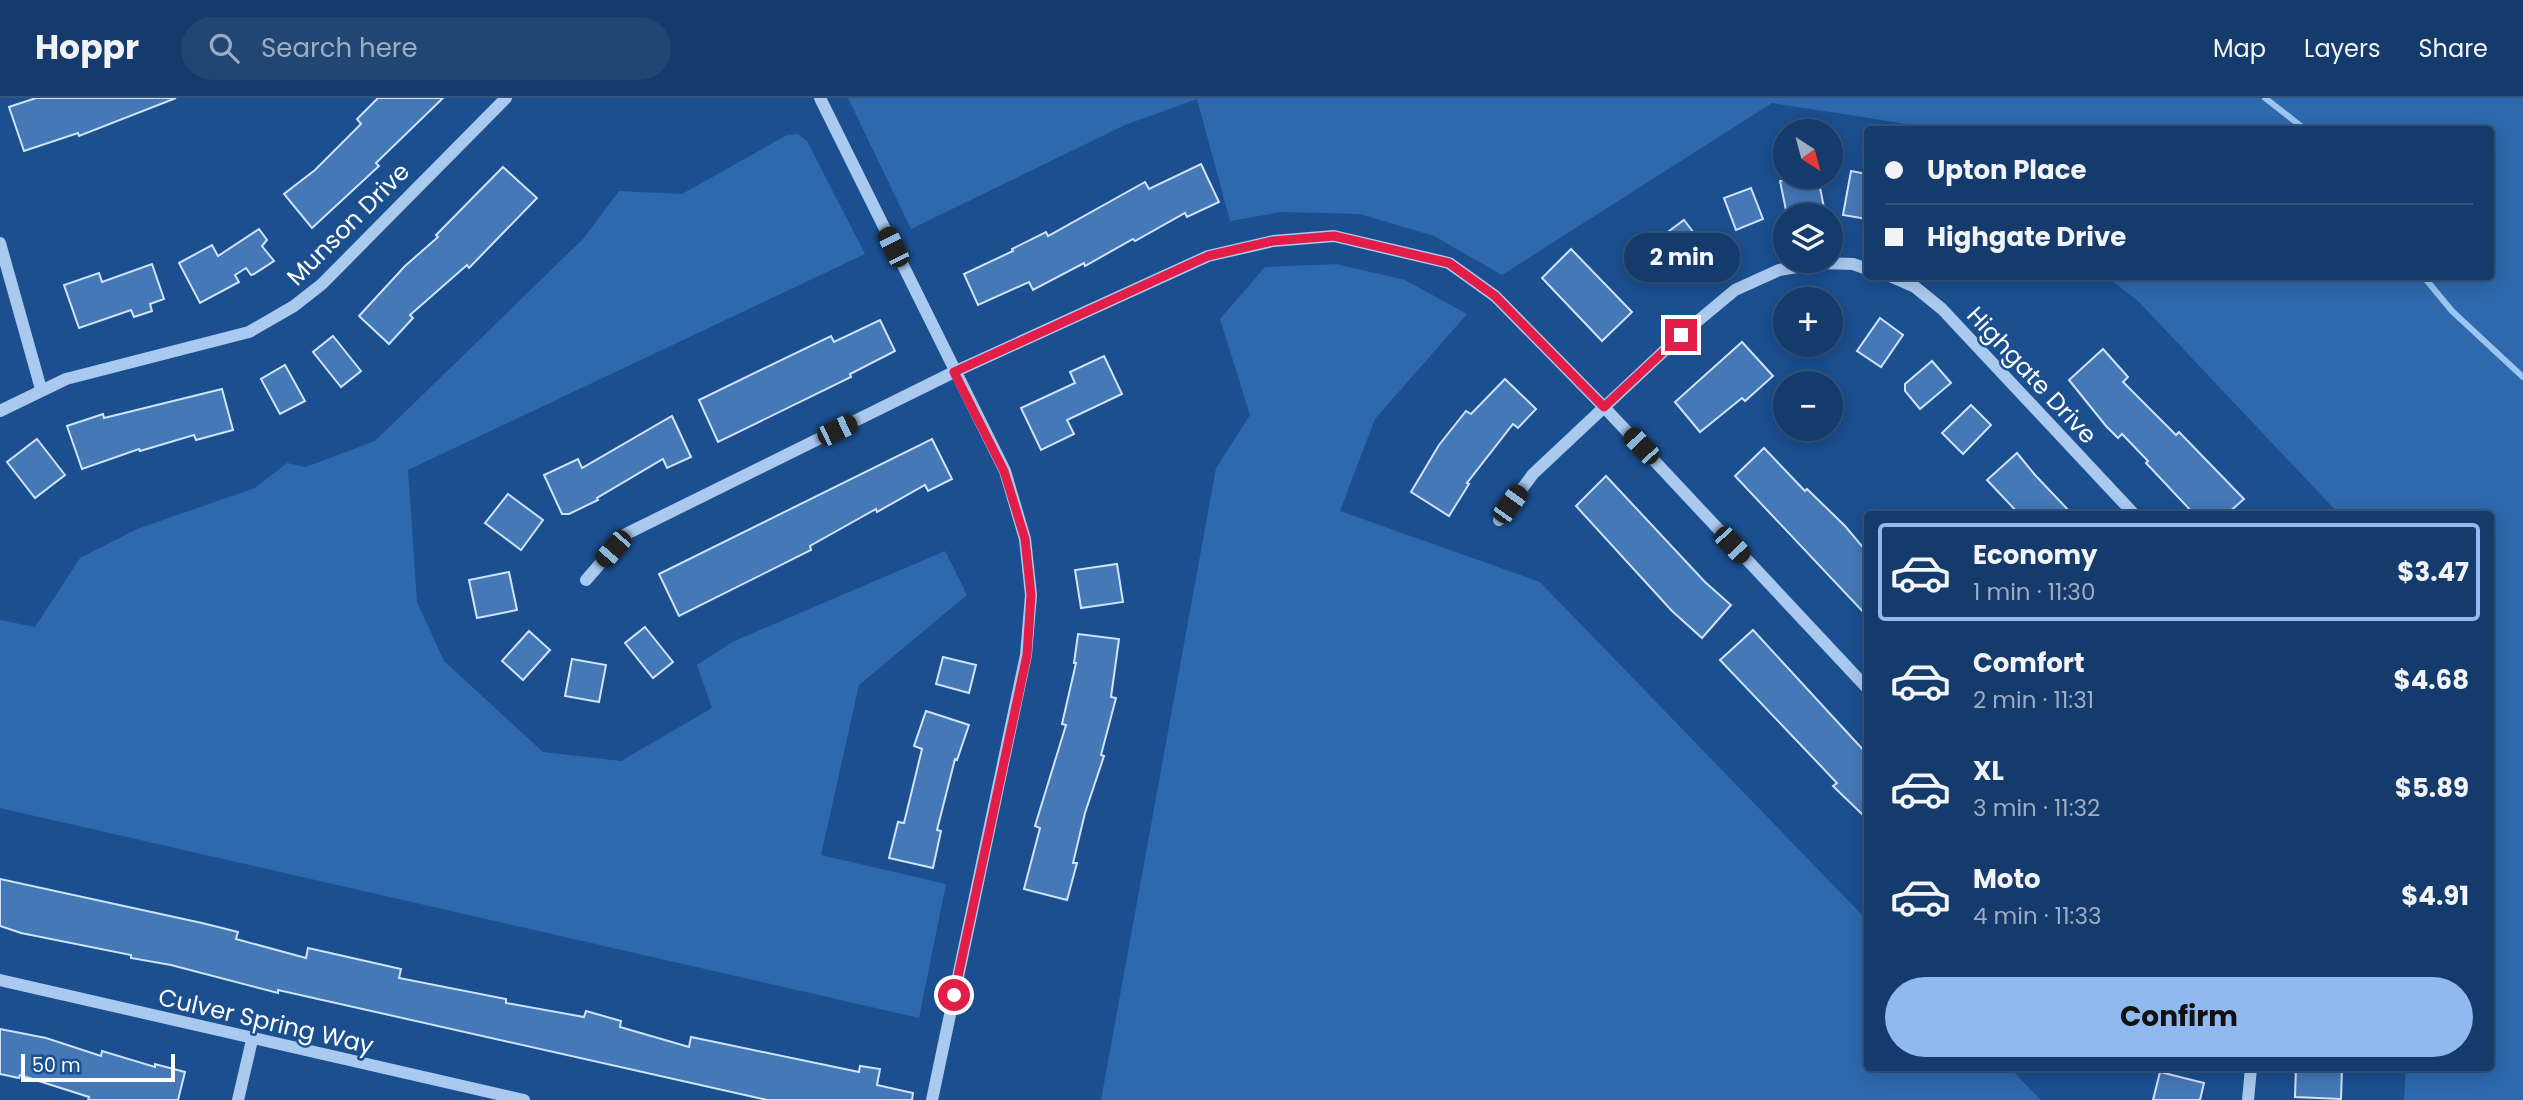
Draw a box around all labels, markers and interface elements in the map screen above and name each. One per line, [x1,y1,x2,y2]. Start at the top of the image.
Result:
search box [181,17,671,80]
text: Hoppr [35,24,139,71]
icon: search [205,29,243,67]
text: Search here [261,30,418,66]
text: Map [2213,32,2266,65]
text: Layers [2304,32,2380,65]
text: Share [2418,32,2488,65]
north arrow [1773,119,1843,189]
map controls [1773,119,1843,441]
text: Upton Place [1927,152,2086,188]
street label: Munson Drive [279,155,417,293]
button: layers [1773,203,1843,273]
text: Highgate Drive [1927,219,2126,255]
car [875,224,912,270]
callout: 2 min [1623,233,1739,282]
text: 2 min [1650,241,1714,273]
button: + [1773,287,1843,357]
street label: Highgate Drive [1960,299,2104,451]
route end [1665,319,1697,351]
button: − [1773,371,1843,441]
car [814,411,861,449]
car [1619,423,1664,469]
car [1490,481,1531,527]
car [1710,522,1755,568]
car [592,526,635,572]
text: Economy [1973,537,2097,573]
icon: car [1889,541,1952,604]
text: $3.47 [2397,554,2469,590]
text: 1 min · 11:30 [1973,576,2095,608]
text: Comfort [1973,645,2085,681]
icon: car [1889,649,1952,712]
text: $4.68 [2394,662,2469,698]
text: 2 min · 11:31 [1973,684,2094,716]
text: XL [1973,753,2004,789]
icon: car [1889,757,1952,820]
text: $5.89 [2395,770,2469,806]
text: 3 min · 11:32 [1973,792,2100,824]
text: Moto [1973,861,2041,897]
icon: car [1889,865,1952,928]
text: $4.91 [2401,878,2469,914]
text: 4 min · 11:33 [1973,900,2102,932]
button: Confirm [1885,977,2473,1057]
route start [938,979,970,1011]
street label: Culver Spring Way [155,980,377,1062]
scale bar [21,1051,175,1083]
text: 50 m [32,1052,81,1079]

